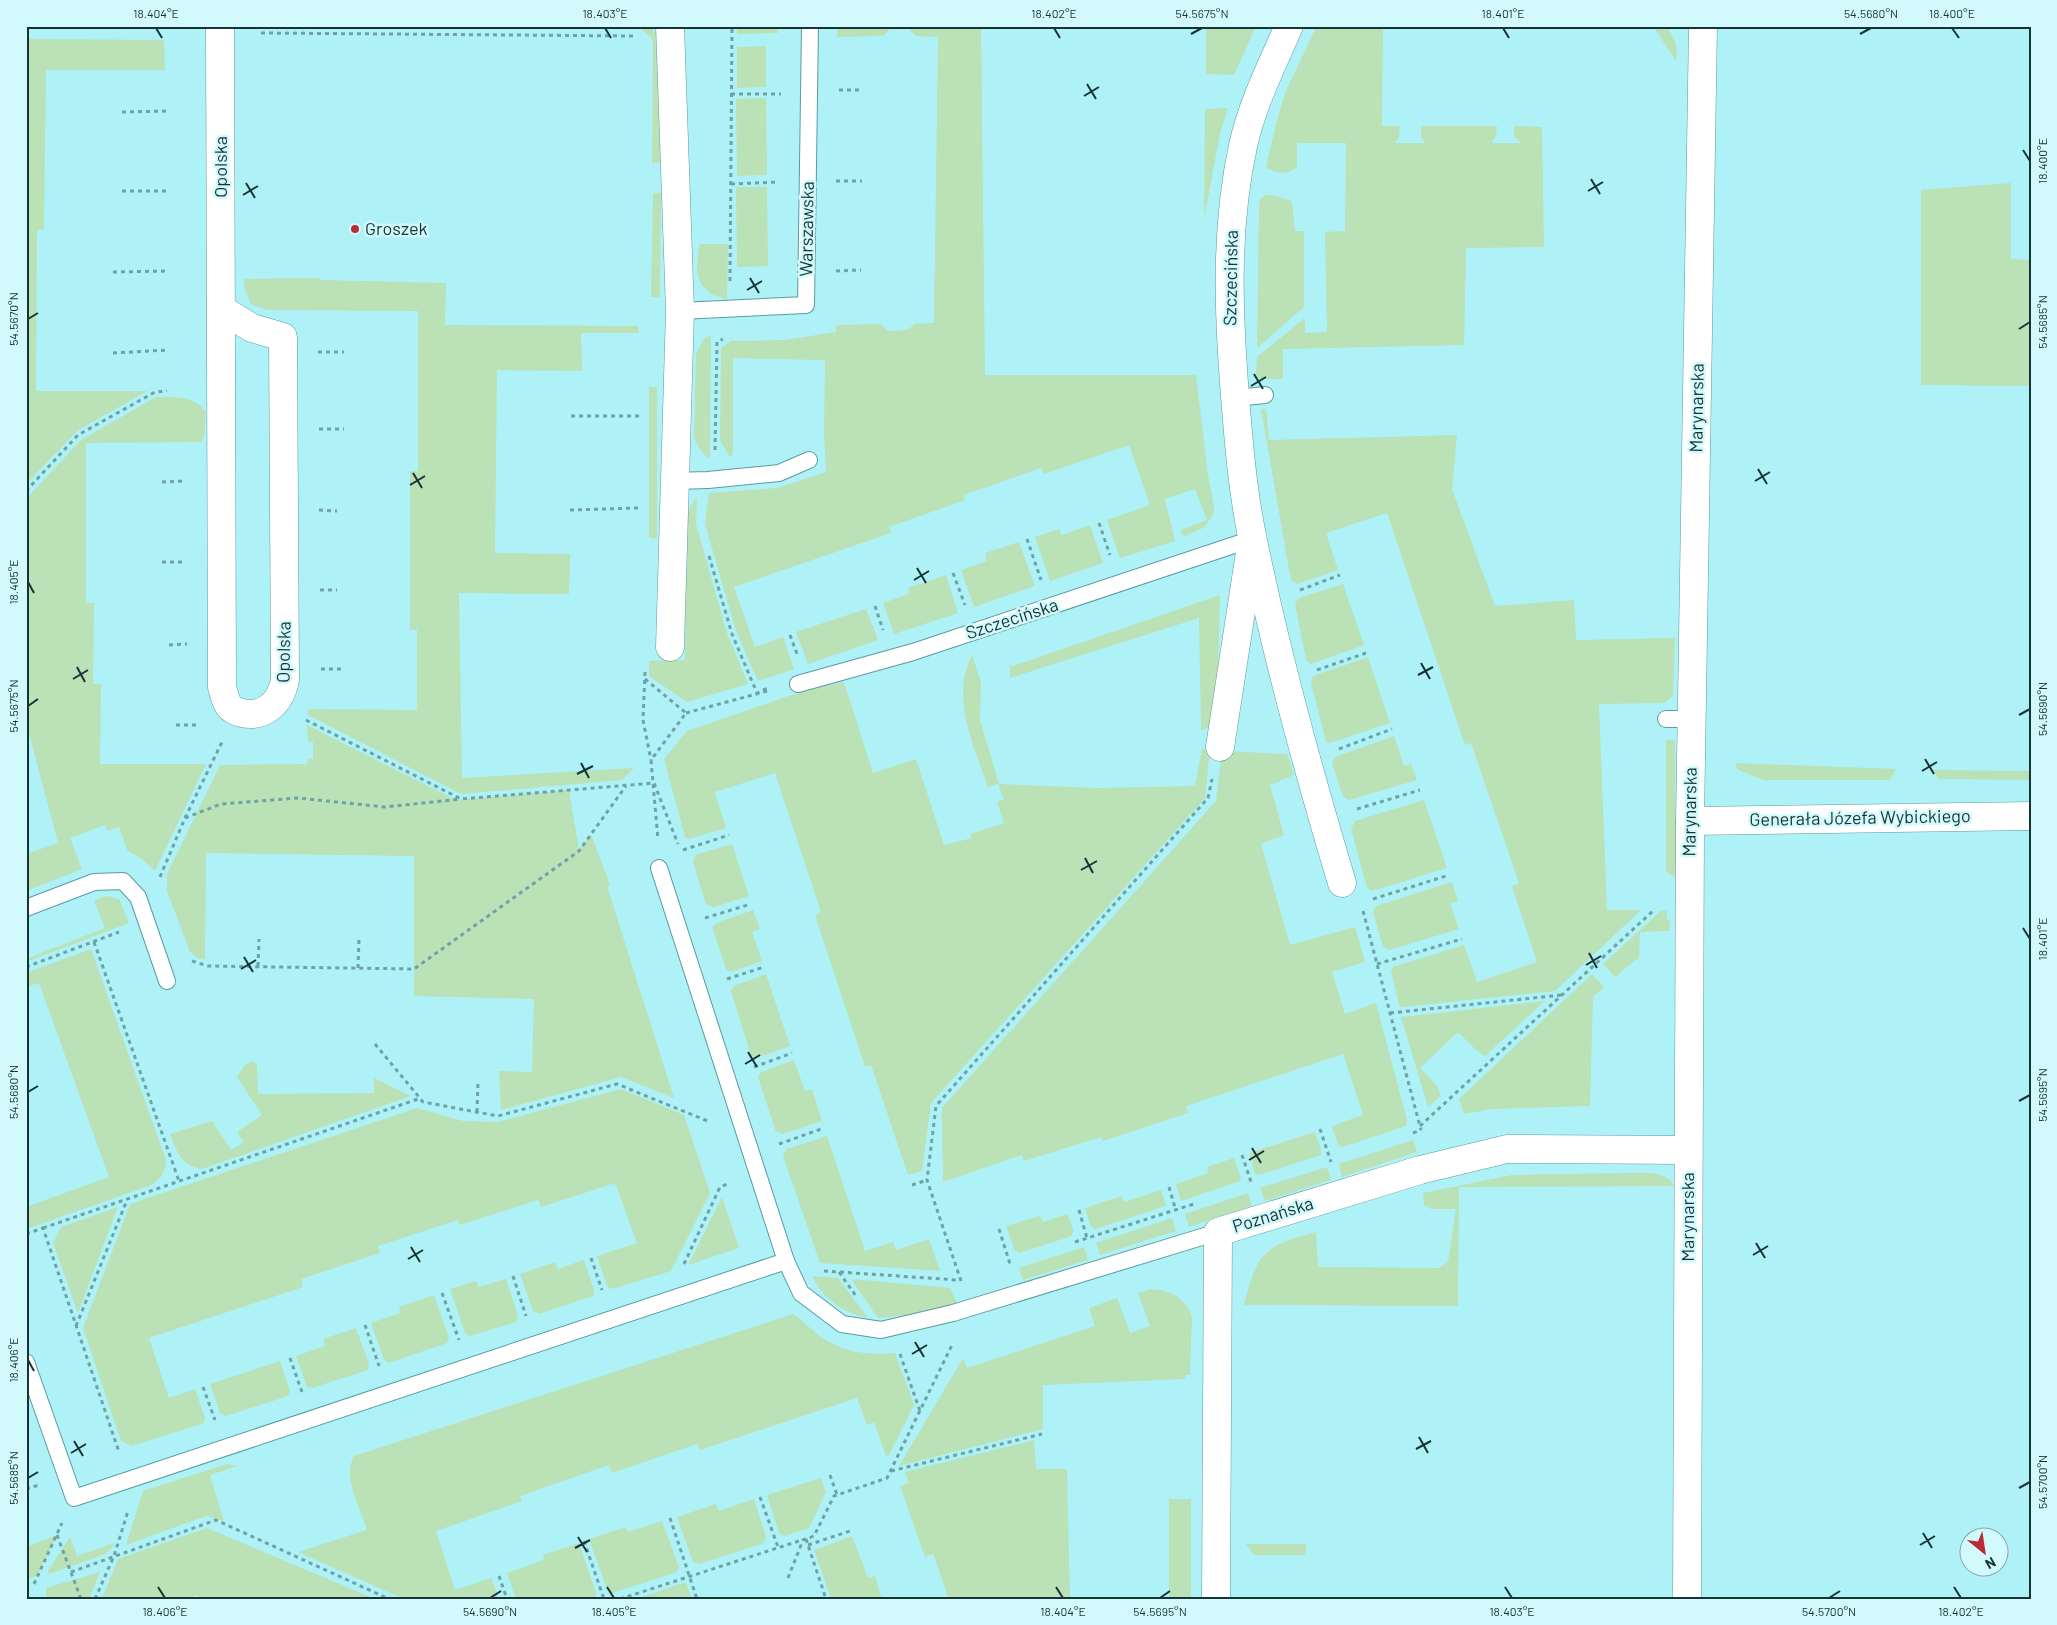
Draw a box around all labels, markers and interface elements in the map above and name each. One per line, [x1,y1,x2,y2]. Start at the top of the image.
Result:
text: 18.404°E [133,6,179,20]
text: 18.403°E [582,6,628,20]
text: 18.402°E [1031,6,1077,20]
text: 54.5675°N [1176,6,1229,20]
text: 18.401°E [1482,6,1524,20]
text: 54.5680°N [1844,6,1898,20]
text: 18.400°E [1929,6,1975,20]
street label: Opolska [209,136,231,198]
text: 18.400°E [2035,138,2049,184]
street label: Warszawska [794,181,818,277]
place label: Groszek [365,217,428,239]
marker: Groszek [349,223,361,235]
street label: Szczecińska [1218,230,1242,326]
text: 54.5670°N [6,292,20,346]
text: 54.5685°N [2035,295,2049,349]
street label: Marynarska [1684,363,1708,453]
text: 18.405°E [6,559,20,605]
street label: Szczecińska [963,593,1061,643]
street label: Opolska [271,621,295,683]
text: 54.5675°N [6,680,20,733]
text: 54.5690°N [2035,682,2049,736]
street label: Marynarska [1677,767,1701,857]
street label: Generała Józefa Wybickiego [1749,804,1971,830]
text: 18.401°E [2035,918,2049,960]
text: 54.5680°N [6,1065,20,1119]
text: 54.5695°N [2035,1068,2049,1122]
street label: Marynarska [1676,1172,1698,1262]
street label: Poznańska [1230,1191,1316,1237]
text: 18.406°E [6,1337,20,1383]
text: 54.5685°N [6,1451,20,1505]
text: 54.5700°N [2035,1455,2049,1509]
north arrow [1960,1528,2010,1578]
text: N [1982,1554,1999,1573]
text: 18.406°E [142,1604,188,1618]
text: 54.5690°N [463,1604,517,1618]
text: 18.405°E [591,1604,637,1618]
text: 18.404°E [1040,1604,1086,1618]
text: 54.5695°N [1133,1604,1187,1618]
text: 18.403°E [1489,1604,1535,1618]
text: 54.5700°N [1802,1604,1856,1618]
text: 18.402°E [1938,1604,1984,1618]

